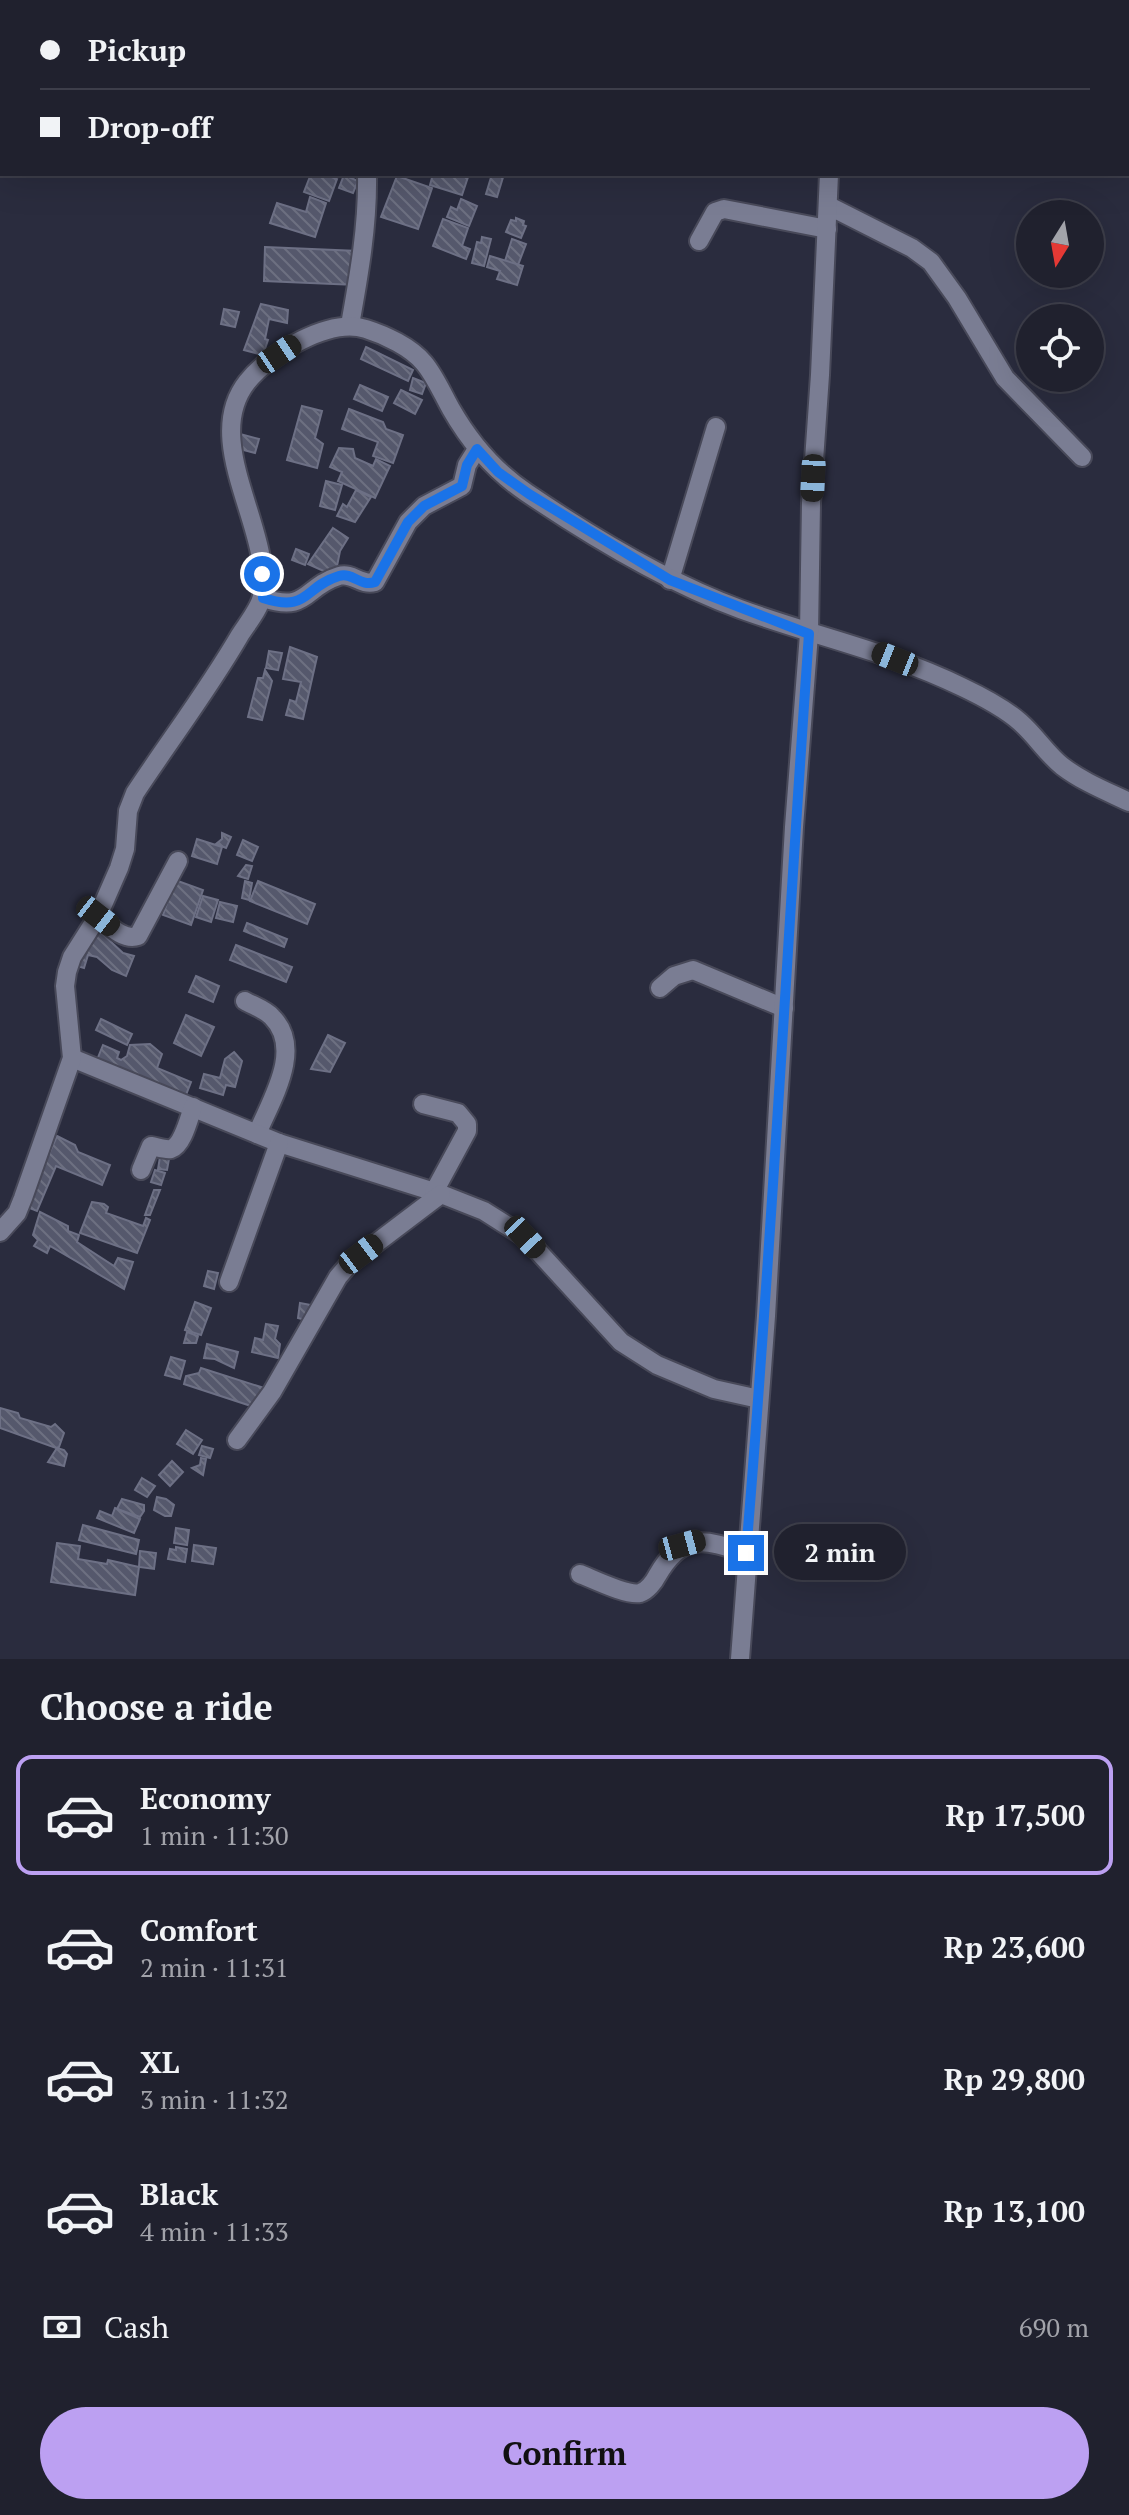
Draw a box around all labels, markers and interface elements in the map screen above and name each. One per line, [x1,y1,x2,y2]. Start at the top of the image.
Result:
text: Pickup [88,30,186,70]
text: Drop-off [88,107,212,147]
north arrow [1016,200,1104,288]
map controls [1016,200,1104,392]
button: locate [1016,304,1104,392]
car [252,331,306,377]
car [800,453,826,503]
route start [244,556,280,592]
car [868,639,922,679]
car [72,892,124,940]
car [500,1211,550,1263]
car [335,1230,387,1278]
callout: 2 min [774,1525,906,1581]
car [656,1527,708,1563]
route end [728,1535,764,1571]
text: 2 min [804,1535,876,1569]
text: Choose a ride [40,1683,273,1730]
text: Economy [140,1778,271,1818]
icon: car [44,1779,116,1851]
text: Rp 17,500 [945,1795,1085,1835]
text: 1 min · 11:30 [140,1818,289,1852]
text: Comfort [140,1910,258,1950]
icon: car [44,1911,116,1983]
text: Rp 23,600 [944,1927,1085,1967]
text: 2 min · 11:31 [140,1950,289,1984]
text: XL [140,2042,179,2082]
icon: car [44,2043,116,2115]
text: Rp 29,800 [944,2059,1085,2099]
text: 3 min · 11:32 [140,2082,289,2116]
text: Black [140,2174,218,2214]
icon: car [44,2175,116,2247]
text: Rp 13,100 [944,2191,1085,2231]
text: 4 min · 11:33 [140,2214,289,2248]
icon: cash [40,2305,84,2349]
text: Cash [104,2307,169,2347]
text: 690 m [1019,2310,1089,2344]
button: Confirm [40,2407,1089,2499]

